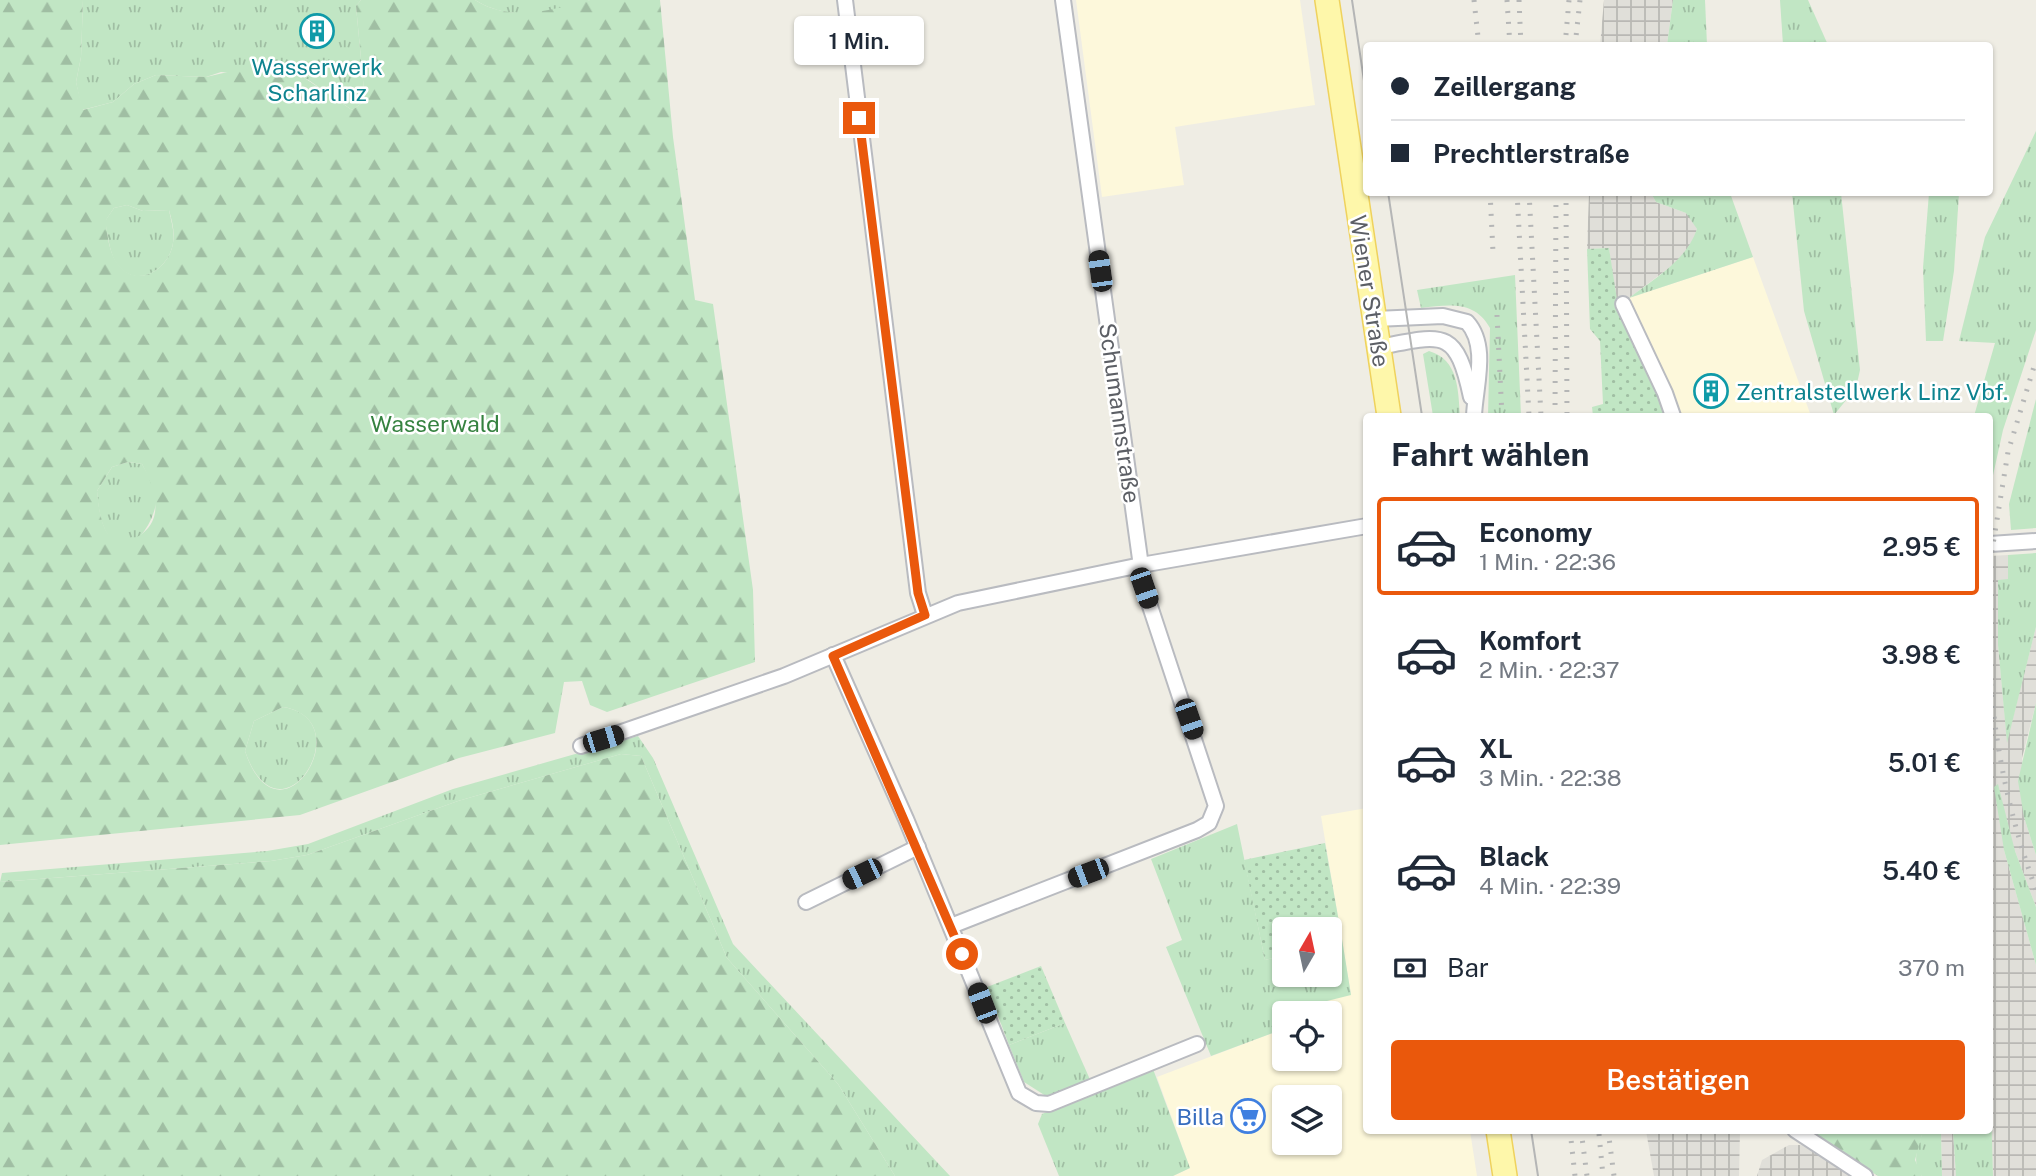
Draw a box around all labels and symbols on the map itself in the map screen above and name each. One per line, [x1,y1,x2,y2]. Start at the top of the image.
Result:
building icon: Wasserwerk Scharlinz [298,12,336,50]
callout: 1 Min. [794,17,924,66]
place label: Wasserwerk Scharlinz [251,53,383,106]
route end [843,102,875,134]
street label: Wiener Straße [1345,213,1395,369]
car [1087,249,1114,293]
street label: Schumannstraße [1094,321,1146,505]
building icon: Zentralstellwerk Linz Vbf. [1692,372,1730,410]
place label: Zentralstellwerk Linz Vbf. [1736,378,2008,405]
park label: Wasserwald [370,410,500,437]
car [1128,565,1161,611]
car [1173,696,1206,742]
car [580,723,627,755]
car [839,855,886,893]
car [1065,856,1112,890]
north arrow [1272,917,1342,987]
route start [946,938,978,970]
car [965,980,1000,1026]
supermarket icon: Billa [1229,1097,1267,1135]
place label: Billa [1177,1103,1224,1130]

